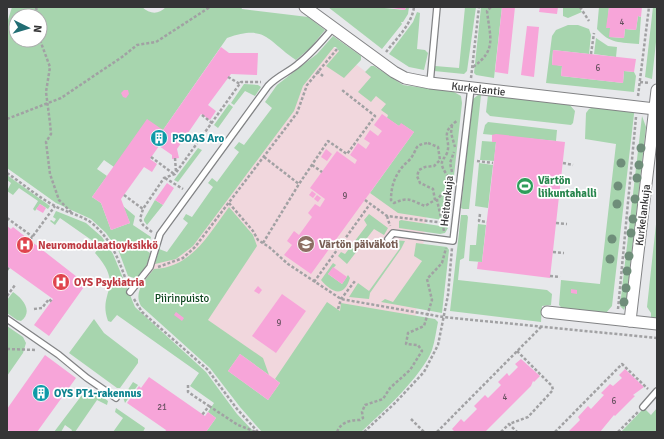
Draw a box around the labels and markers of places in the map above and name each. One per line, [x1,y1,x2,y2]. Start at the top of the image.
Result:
building icon: PSOAS Aro [149,128,169,148]
place label: PSOAS Aro [172,132,225,145]
place label: Värtön liikuntahalli [538,174,597,200]
sports icon: Värtön liikuntahalli [515,176,535,196]
school or university icon: Värtön päiväkoti [296,234,316,254]
hospital icon: Neuromodulaatioyksikkö [15,235,35,255]
place label: Värtön päiväkoti [319,238,398,251]
place label: Neuromodulaatioyksikkö [38,239,158,252]
hospital icon: OYS Psykiatria [51,272,71,292]
place label: OYS Psykiatria [74,276,145,289]
building icon: OYS PT1-rakennus [31,383,51,403]
place label: OYS PT1-rakennus [54,387,141,400]

